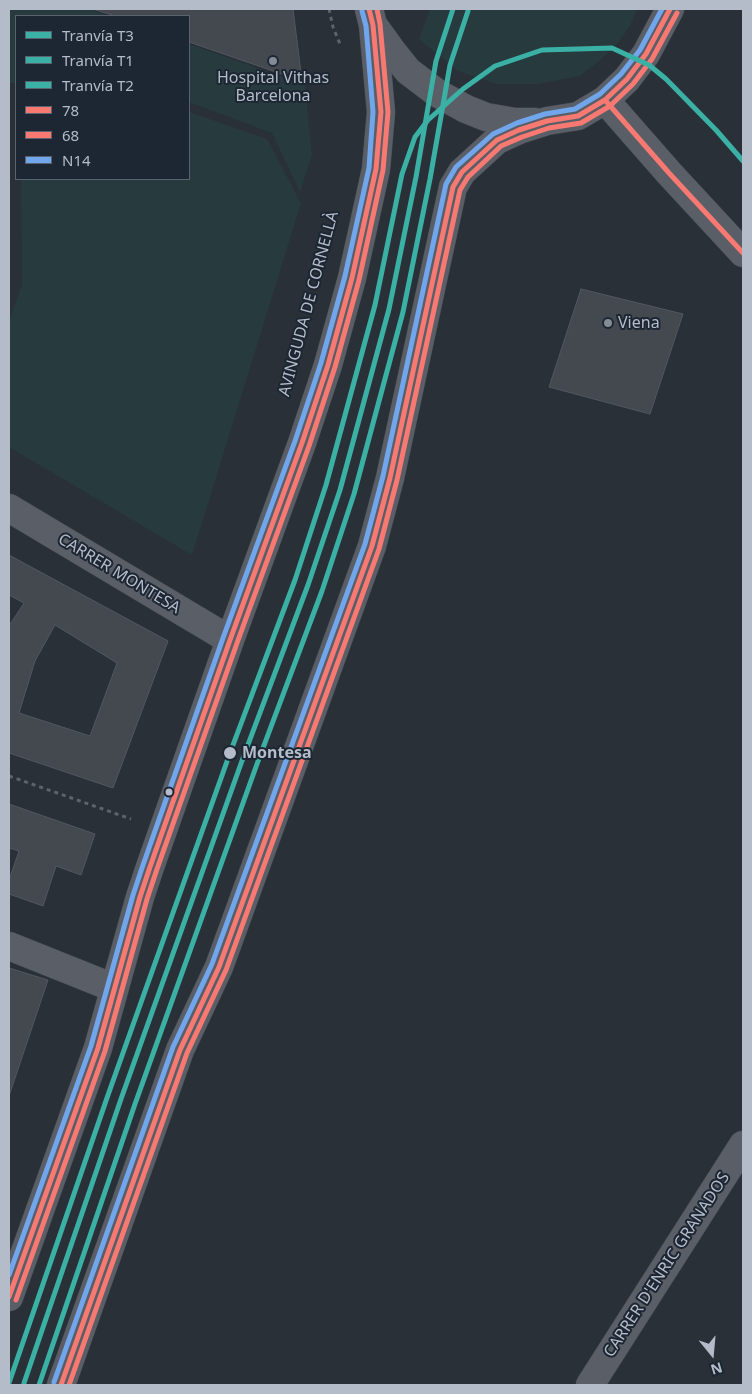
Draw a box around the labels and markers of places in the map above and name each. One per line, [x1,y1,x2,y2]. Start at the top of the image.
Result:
marker: Hospital Vithas Barcelona [267,55,279,67]
place label: Hospital Vithas Barcelona [217,68,329,106]
place label: Viena [618,313,660,333]
marker: Viena [602,317,614,329]
place label: Montesa [242,743,312,763]
marker: Montesa [222,745,238,761]
unlabelled marker [164,787,174,797]

